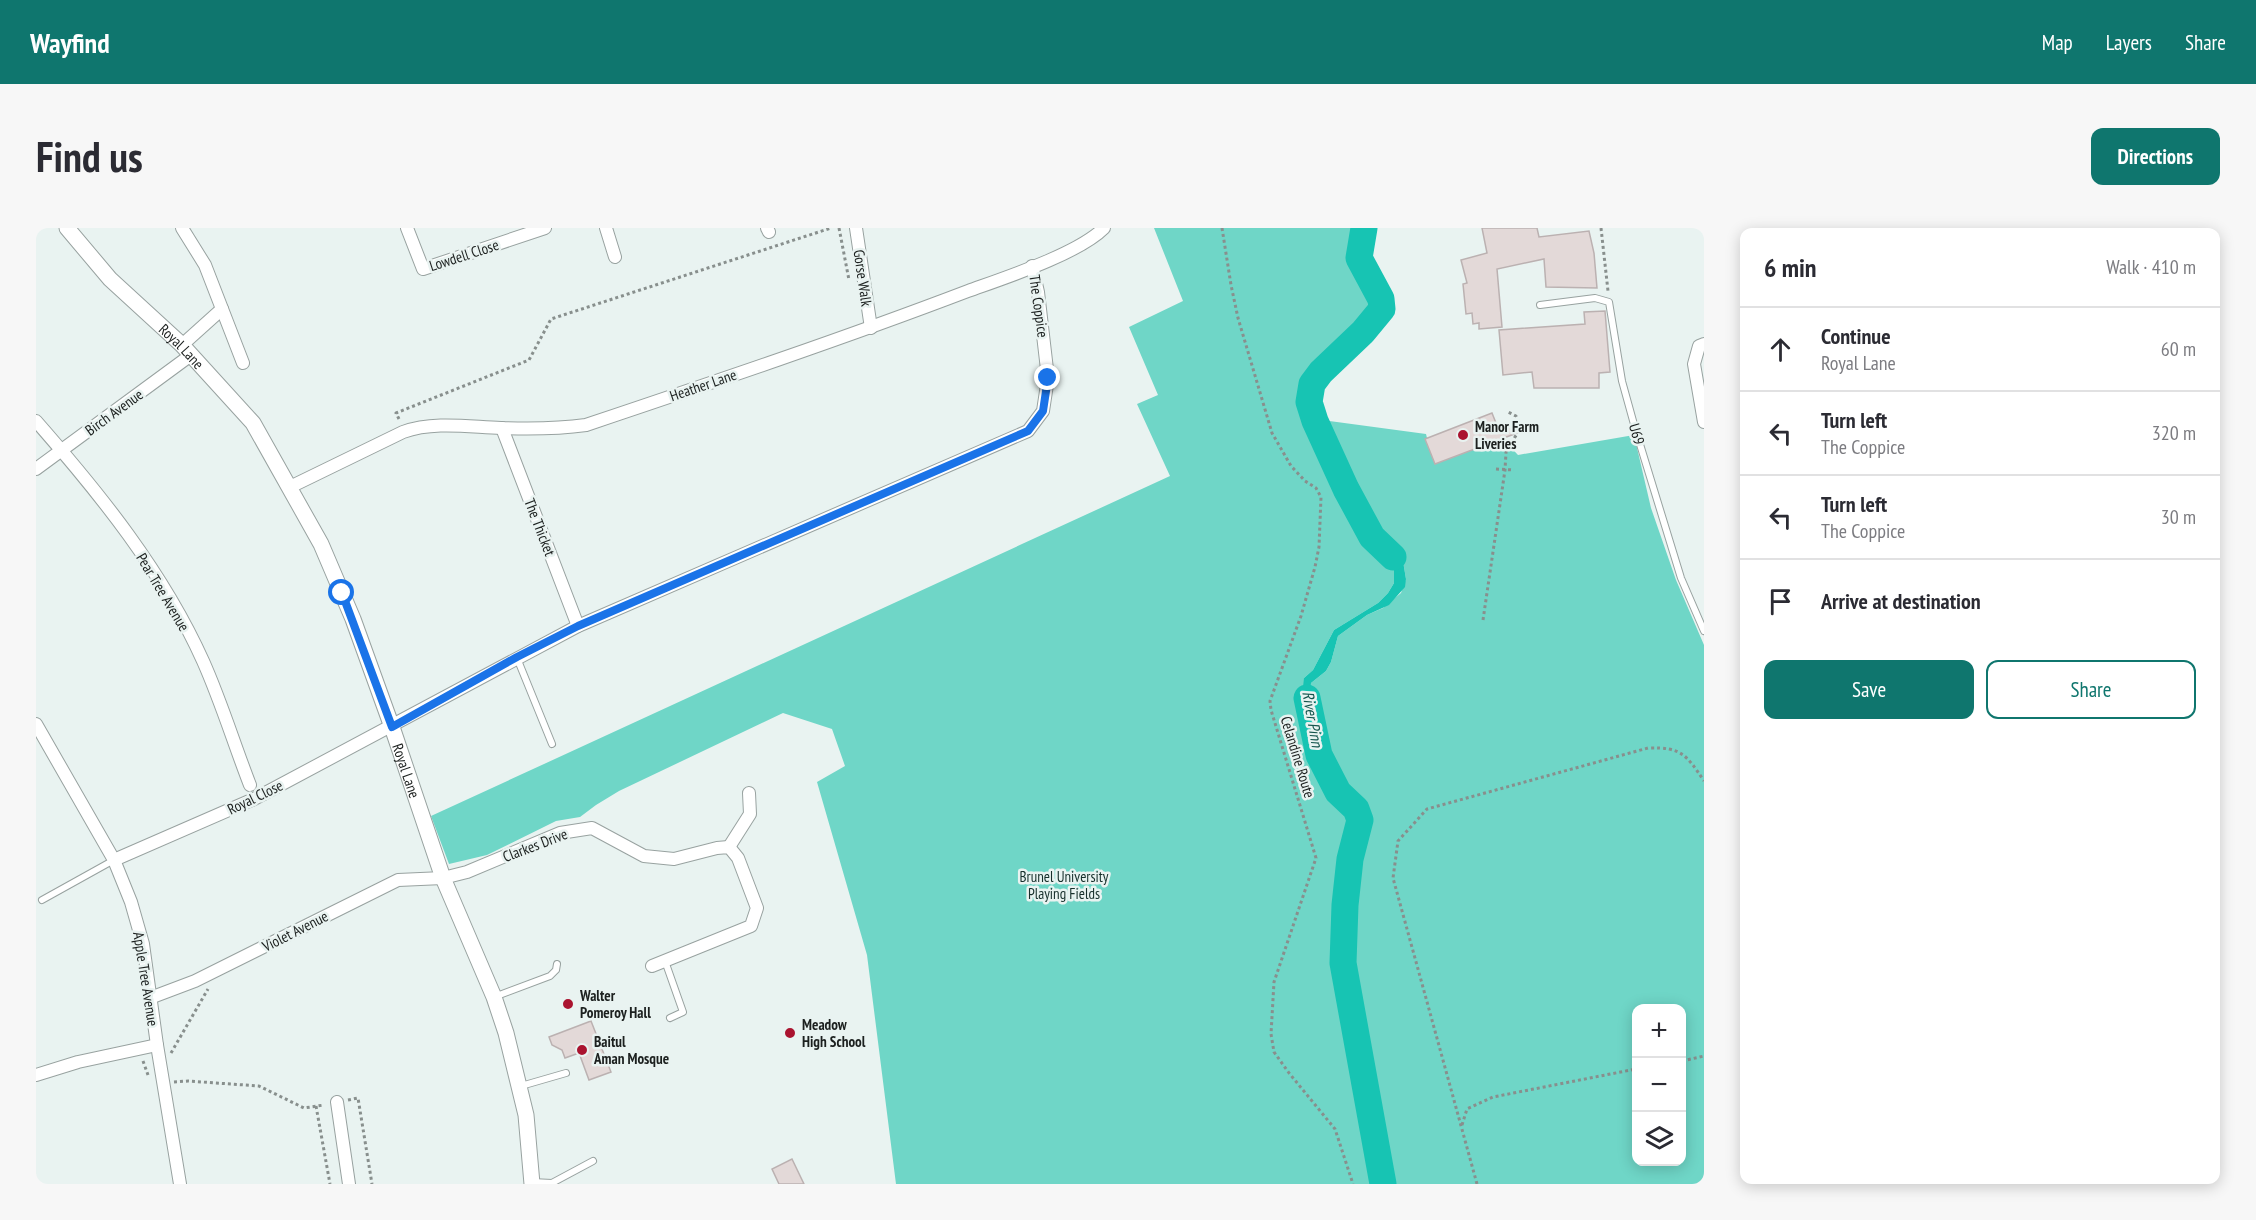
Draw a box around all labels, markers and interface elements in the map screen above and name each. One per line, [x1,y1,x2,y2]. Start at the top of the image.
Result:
text: Wayfind [30,24,110,61]
text: Map [2042,29,2073,56]
text: Layers [2106,29,2152,56]
text: Share [2185,29,2226,56]
button: Directions [2091,128,2220,185]
text: Find us [36,129,143,184]
street label: Lowdell Close [427,235,501,275]
street label: Gorse Walk [850,248,876,308]
text: 6 min [1764,251,1817,284]
text: Walk · 410 m [2106,254,2196,280]
street label: The Coppice [1025,273,1053,339]
street label: Royal Lane [155,319,208,373]
text: Continue [1821,322,1891,350]
icon: ahead [1764,333,1797,366]
text: 60 m [2161,336,2196,362]
text: Royal Lane [1821,350,1896,376]
route end [1034,364,1060,390]
street label: Heather Lane [667,365,739,405]
street label: Birch Avenue [81,385,147,439]
text: Turn left [1821,406,1887,434]
place label: Manor Farm Liveries [1475,417,1539,453]
icon: left [1764,417,1797,450]
text: 320 m [2152,420,2196,446]
street label: U69 [1625,421,1649,447]
marker: Manor Farm Liveries [1456,428,1470,442]
text: The Coppice [1821,434,1905,460]
text: Turn left [1821,490,1887,518]
street label: The Thicket [520,496,560,558]
icon: left [1764,501,1797,534]
text: 30 m [2161,504,2196,530]
text: The Coppice [1821,518,1905,544]
street label: Pear Tree Avenue [132,549,194,635]
route start [328,579,354,605]
icon: arrive [1764,585,1797,618]
text: Arrive at destination [1821,587,1981,615]
button: Save [1764,660,1974,719]
button: Share [1986,660,2196,719]
water label: River Pinn [1298,689,1328,750]
street label: Celandine Route [1277,714,1319,800]
street label: Royal Lane [389,741,425,800]
street label: Royal Close [224,775,286,819]
street label: Clarkes Drive [500,824,570,866]
park label: Brunel University Playing Fields [1020,867,1109,903]
street label: Violet Avenue [258,906,331,956]
street label: Apple Tree Avenue [129,931,163,1027]
place label: Walter Pomeroy Hall [579,986,651,1022]
marker: Walter Pomeroy Hall [561,997,575,1011]
map controls [1632,1004,1686,1166]
button: + [1632,1004,1686,1058]
place label: Meadow High School [802,1015,866,1051]
marker: Meadow High School [783,1026,797,1040]
place label: Baitul Aman Mosque [593,1032,669,1068]
marker: Baitul Aman Mosque [575,1043,589,1057]
button: − [1632,1058,1686,1112]
button: layers [1632,1112,1686,1166]

